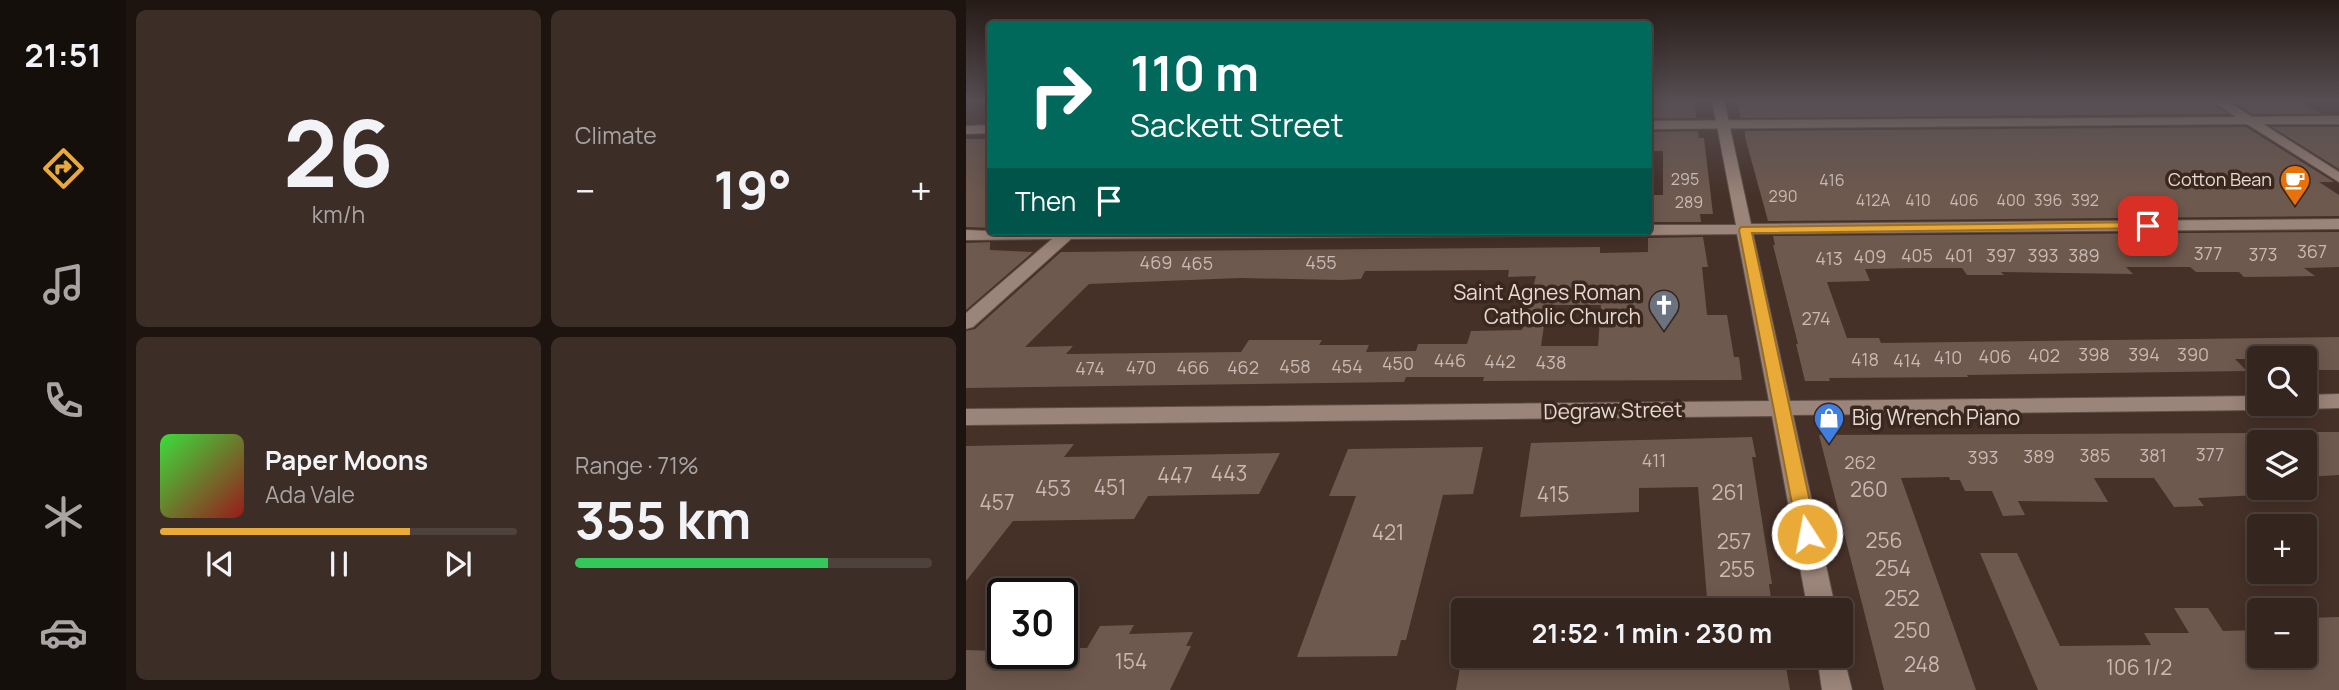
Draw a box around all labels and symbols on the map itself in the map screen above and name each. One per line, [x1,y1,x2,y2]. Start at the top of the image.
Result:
cafe icon: Cotton Bean [2278,163,2312,207]
place label: Cotton Bean [2168,167,2272,191]
house number: 295 [1671,168,1699,190]
house number: 416 [1819,169,1845,191]
house number: 290 [1769,185,1797,207]
house number: 412A [1856,189,1890,211]
house number: 410 [1905,189,1931,211]
house number: 406 [1949,189,1979,211]
house number: 400 [1997,189,2025,211]
house number: 396 [2034,189,2062,211]
house number: 392 [2071,189,2099,211]
house number: 289 [1675,191,1703,213]
pin [2118,196,2178,256]
house number: 367 [2297,239,2327,263]
house number: 377 [2194,241,2222,265]
house number: 373 [2249,242,2277,266]
house number: 405 [1901,243,1933,267]
house number: 401 [1945,243,1973,267]
house number: 397 [1986,243,2016,267]
house number: 393 [2027,243,2059,267]
house number: 389 [2068,243,2100,267]
house number: 409 [1854,244,1886,268]
house number: 413 [1815,246,1843,270]
house number: 469 [1140,250,1172,274]
house number: 455 [1305,250,1337,274]
house number: 465 [1181,251,1213,275]
place label: Saint Agnes Roman Catholic Church [1453,278,1641,330]
church icon: Saint Agnes Roman Catholic Church [1647,288,1681,332]
house number: 274 [1801,306,1831,330]
house number: 398 [2078,342,2110,366]
house number: 394 [2128,342,2160,366]
house number: 390 [2177,342,2209,366]
house number: 402 [2028,343,2060,367]
house number: 406 [1979,344,2011,368]
house number: 410 [1934,345,1962,369]
house number: 418 [1851,347,1879,371]
house number: 446 [1434,348,1466,372]
house number: 414 [1893,348,1921,372]
house number: 442 [1484,349,1516,373]
house number: 438 [1535,350,1567,374]
house number: 450 [1382,351,1414,375]
house number: 458 [1279,354,1311,378]
house number: 454 [1331,354,1363,378]
house number: 470 [1126,355,1156,379]
house number: 466 [1177,355,1209,379]
house number: 462 [1227,355,1259,379]
house number: 474 [1075,356,1105,380]
street label: Degraw Street [1543,395,1683,425]
shop icon: Big Wrench Piano [1812,401,1846,445]
place label: Big Wrench Piano [1852,403,2020,431]
house number: 377 [2196,442,2224,466]
house number: 385 [2080,443,2110,467]
house number: 381 [2139,443,2167,467]
house number: 389 [2023,444,2055,468]
house number: 393 [1967,445,1999,469]
house number: 411 [1642,448,1666,472]
house number: 262 [1844,450,1876,474]
house number: 443 [1211,459,1247,487]
house number: 447 [1157,461,1193,489]
house number: 451 [1094,473,1126,501]
house number: 453 [1035,474,1071,502]
house number: 260 [1850,475,1888,503]
house number: 261 [1712,478,1744,506]
house number: 415 [1537,480,1569,508]
house number: 457 [979,488,1015,516]
position arrow [1770,497,1844,571]
house number: 421 [1372,518,1404,546]
house number: 256 [1865,526,1903,554]
house number: 257 [1717,527,1751,555]
house number: 254 [1875,554,1911,582]
house number: 255 [1719,555,1755,583]
speed limit sign: 30 [987,578,1078,669]
house number: 252 [1884,584,1920,612]
house number: 250 [1894,616,1930,644]
house number: 154 [1115,647,1147,675]
house number: 248 [1904,650,1940,678]
house number: 106 1/2 [2106,653,2172,681]

